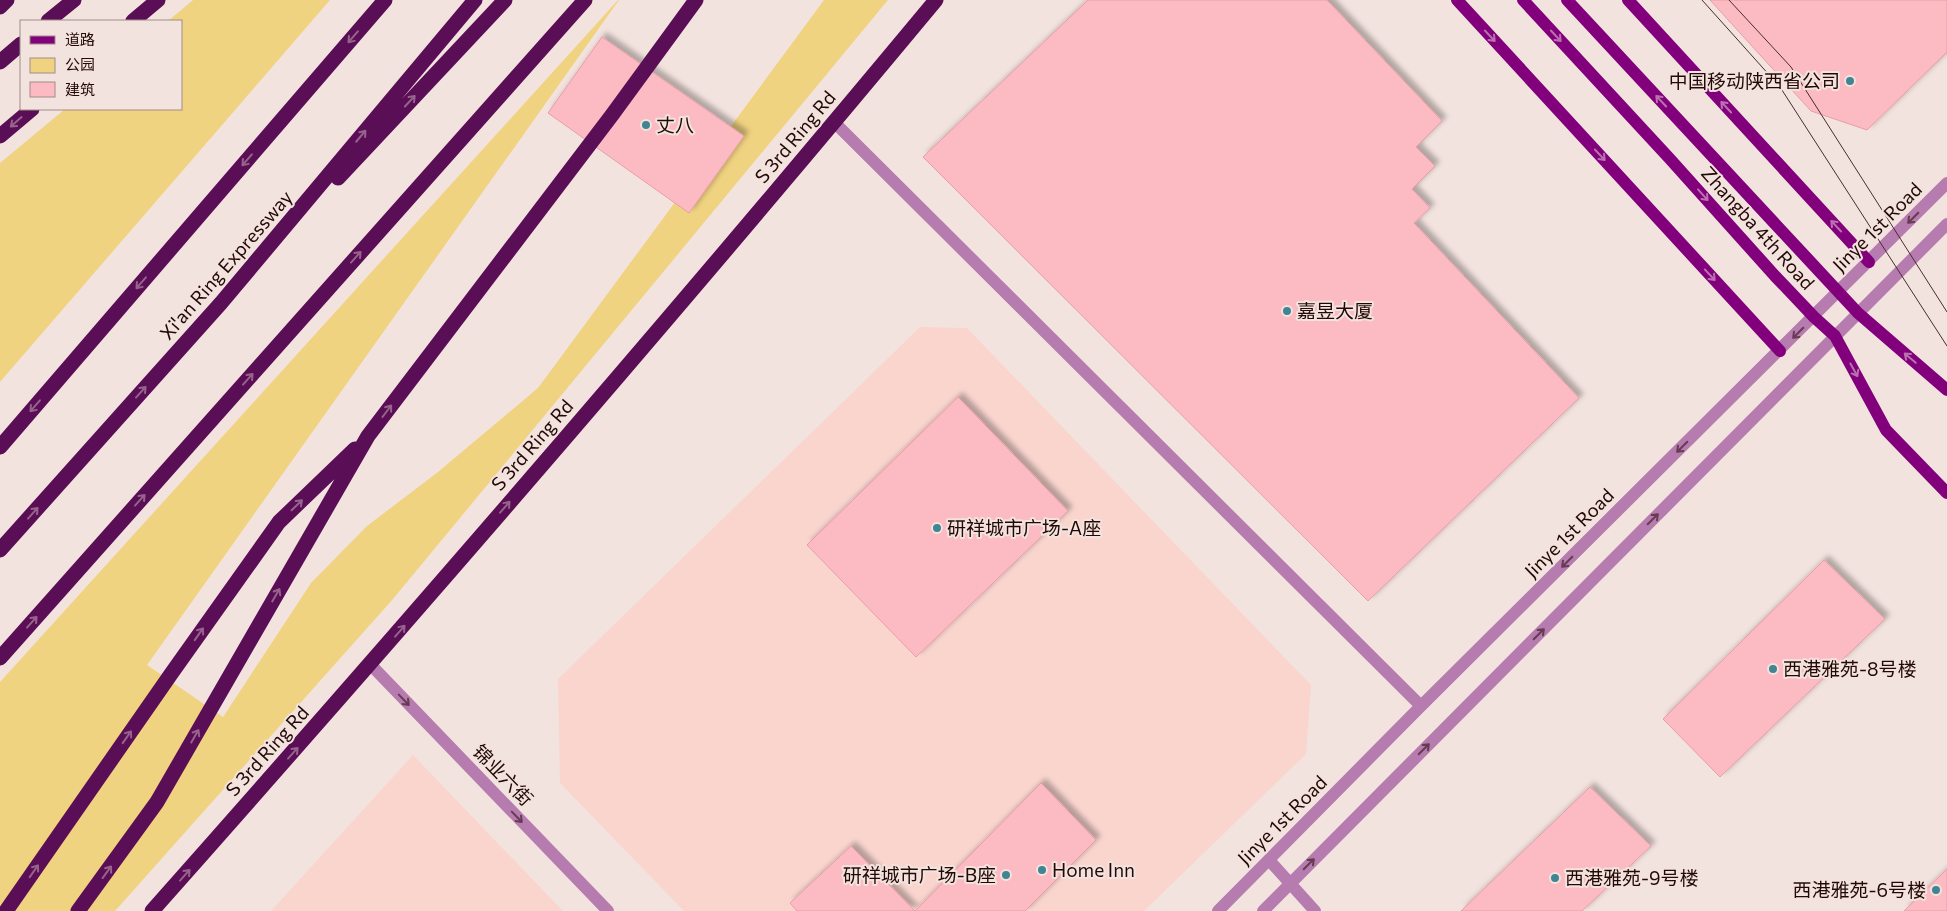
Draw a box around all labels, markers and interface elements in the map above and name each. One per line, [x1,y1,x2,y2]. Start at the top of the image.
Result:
legend [20,20,182,110]
one-way arrow [1484,29,1496,42]
one-way arrow [1550,29,1562,42]
text: 道路 [65,30,95,48]
one-way arrow [348,31,359,44]
text: 公园 [65,55,95,73]
place label: 中国移动陕西省公司 [1669,69,1840,92]
marker: 中国移动陕西省公司 [1844,75,1856,87]
text: 建筑 [65,80,95,98]
street label: S 3rd Ring Rd [749,86,840,187]
one-way arrow [404,95,416,108]
one-way arrow [1655,95,1667,108]
one-way arrow [1720,100,1732,113]
place label: 丈八 [656,113,694,136]
one-way arrow [9,117,22,128]
marker: 丈八 [640,119,652,131]
one-way arrow [355,130,366,143]
one-way arrow [1594,149,1606,162]
one-way arrow [241,154,253,167]
street label: Zhangba 4th Road [1697,161,1820,294]
street label: Jinye 1st Road [1827,177,1926,276]
street label: Xi'an Ring Expressway [155,185,297,344]
one-way arrow [1697,189,1709,202]
one-way arrow [1907,212,1919,224]
one-way arrow [1830,220,1842,233]
one-way arrow [350,251,362,264]
one-way arrow [1704,268,1716,281]
one-way arrow [135,277,147,290]
place label: 嘉昱大厦 [1297,299,1373,322]
marker: 嘉昱大厦 [1281,305,1293,317]
one-way arrow [1792,327,1804,339]
one-way arrow [1904,352,1917,363]
one-way arrow [1849,363,1859,378]
one-way arrow [242,372,254,385]
one-way arrow [135,386,147,399]
street label: S 3rd Ring Rd [486,394,577,495]
one-way arrow [29,400,41,413]
one-way arrow [382,404,392,418]
one-way arrow [1676,441,1689,453]
street label: Jinye 1st Road [1519,483,1618,582]
one-way arrow [135,494,146,507]
one-way arrow [290,499,303,511]
one-way arrow [499,501,511,514]
one-way arrow [27,507,38,520]
one-way arrow [1647,512,1659,525]
place label: 研祥城市广场-A座 [947,516,1101,539]
marker: 研祥城市广场-A座 [931,522,943,534]
one-way arrow [1561,556,1573,568]
one-way arrow [272,588,282,602]
one-way arrow [27,615,38,628]
one-way arrow [394,624,405,637]
one-way arrow [194,627,204,641]
one-way arrow [1532,628,1545,640]
place label: 西港雅苑-8号楼 [1783,657,1917,680]
marker: 西港雅苑-8号楼 [1767,663,1779,675]
one-way arrow [398,694,411,706]
street label: S 3rd Ring Rd [220,701,313,800]
one-way arrow [191,729,201,743]
one-way arrow [122,730,132,744]
street label: 锦业六街 [469,739,538,810]
one-way arrow [1418,743,1430,755]
one-way arrow [287,747,298,760]
street label: Jinye 1st Road [1232,770,1331,869]
one-way arrow [511,811,523,823]
place label: Home Inn [1052,858,1135,881]
one-way arrow [1303,858,1315,870]
place label: 研祥城市广场-B座 [843,863,996,886]
one-way arrow [29,864,39,878]
marker: Home Inn [1036,864,1048,876]
one-way arrow [101,865,112,879]
place label: 西港雅苑-9号楼 [1565,866,1699,889]
one-way arrow [179,868,190,881]
marker: 研祥城市广场-B座 [1000,869,1012,881]
marker: 西港雅苑-9号楼 [1549,872,1561,884]
place label: 西港雅苑-6号楼 [1792,878,1926,901]
marker: 西港雅苑-6号楼 [1930,884,1942,896]

